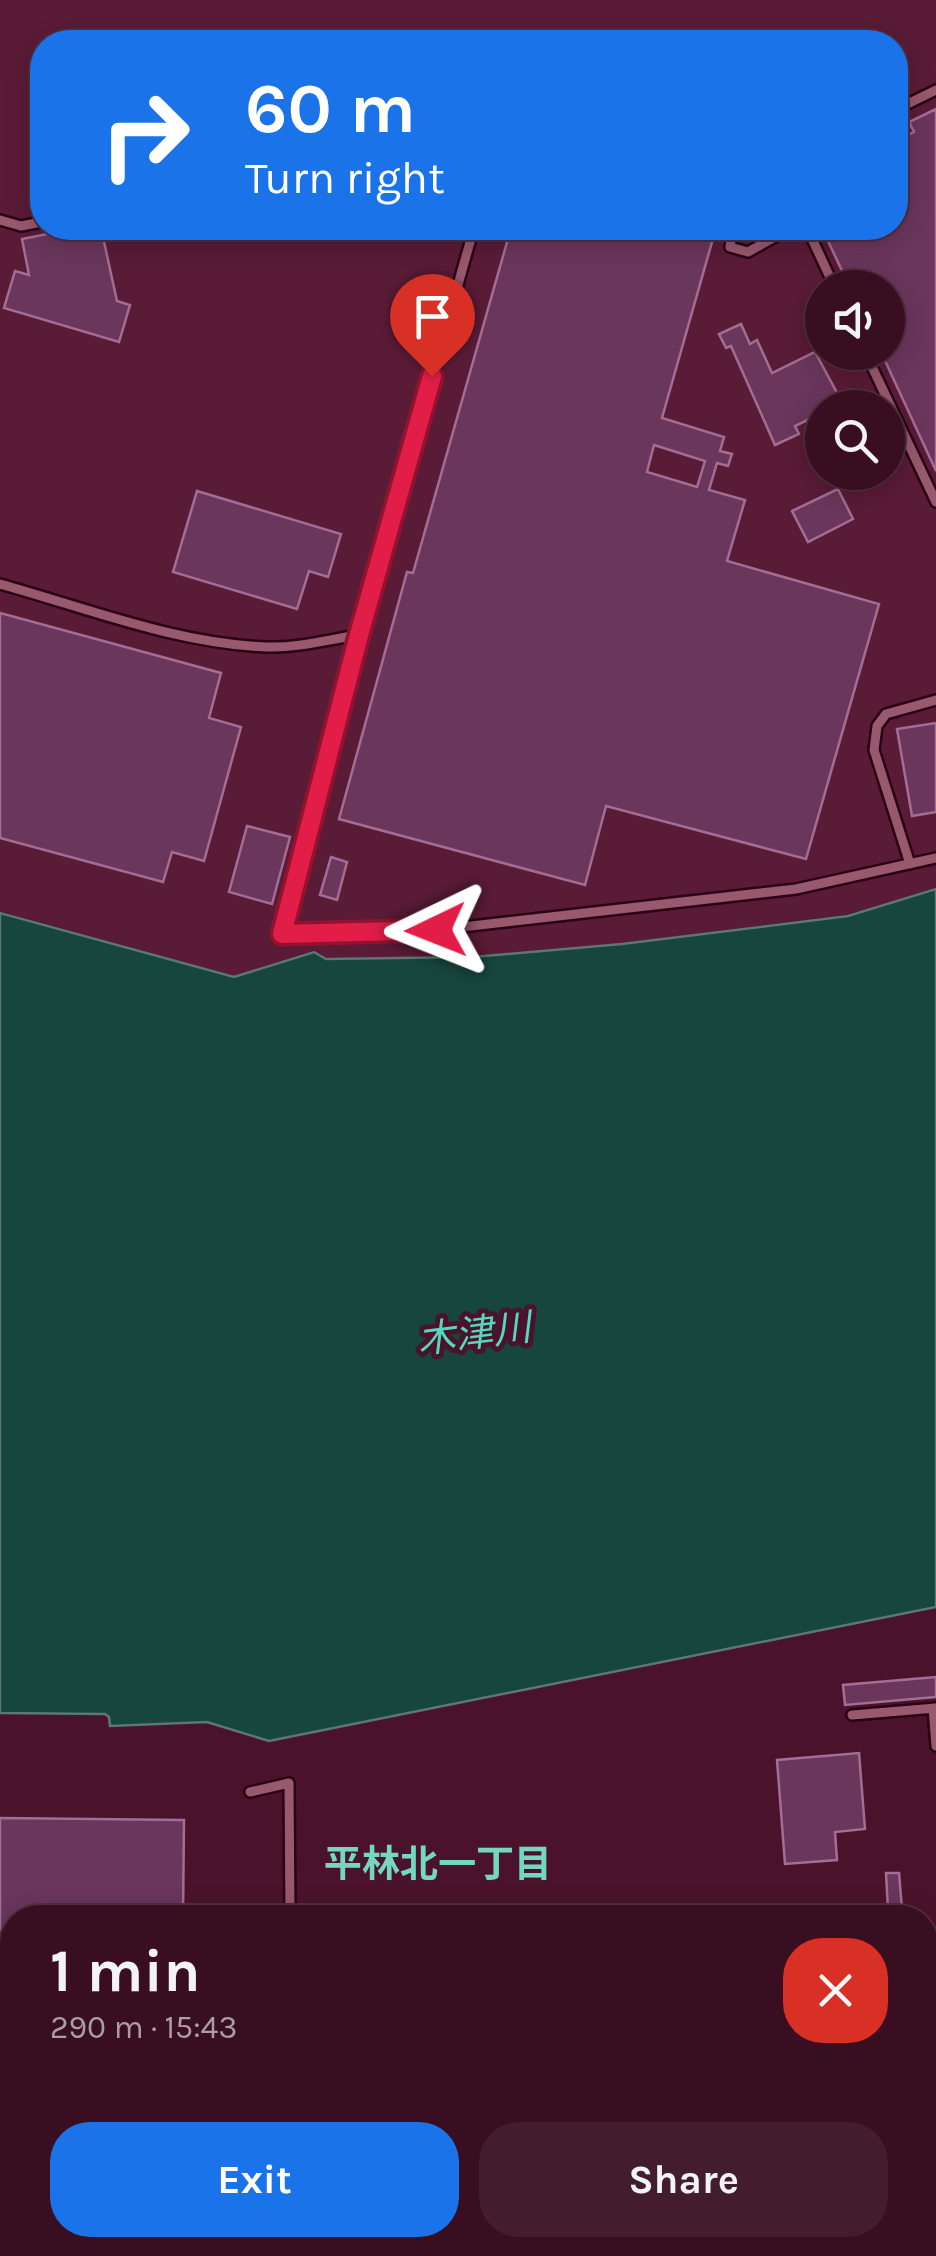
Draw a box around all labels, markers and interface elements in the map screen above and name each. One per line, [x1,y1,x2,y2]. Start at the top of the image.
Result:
text: 60 m [245,68,416,150]
icon: right [80,70,210,200]
text: Turn right [245,152,445,204]
map controls [805,270,905,490]
button: sound [805,270,905,370]
pin [390,274,475,377]
icon: arrive [405,289,460,344]
button: search [805,390,905,490]
position arrow [384,878,488,982]
water label: 木津川 [415,1304,537,1363]
district label: 平林北一丁目 [324,1842,552,1887]
text: 1 min [50,1936,201,2006]
button: close [783,1938,888,2043]
text: 290 m · 15:43 [50,2009,237,2046]
button: Exit [50,2122,459,2237]
button: Share [479,2122,888,2237]

